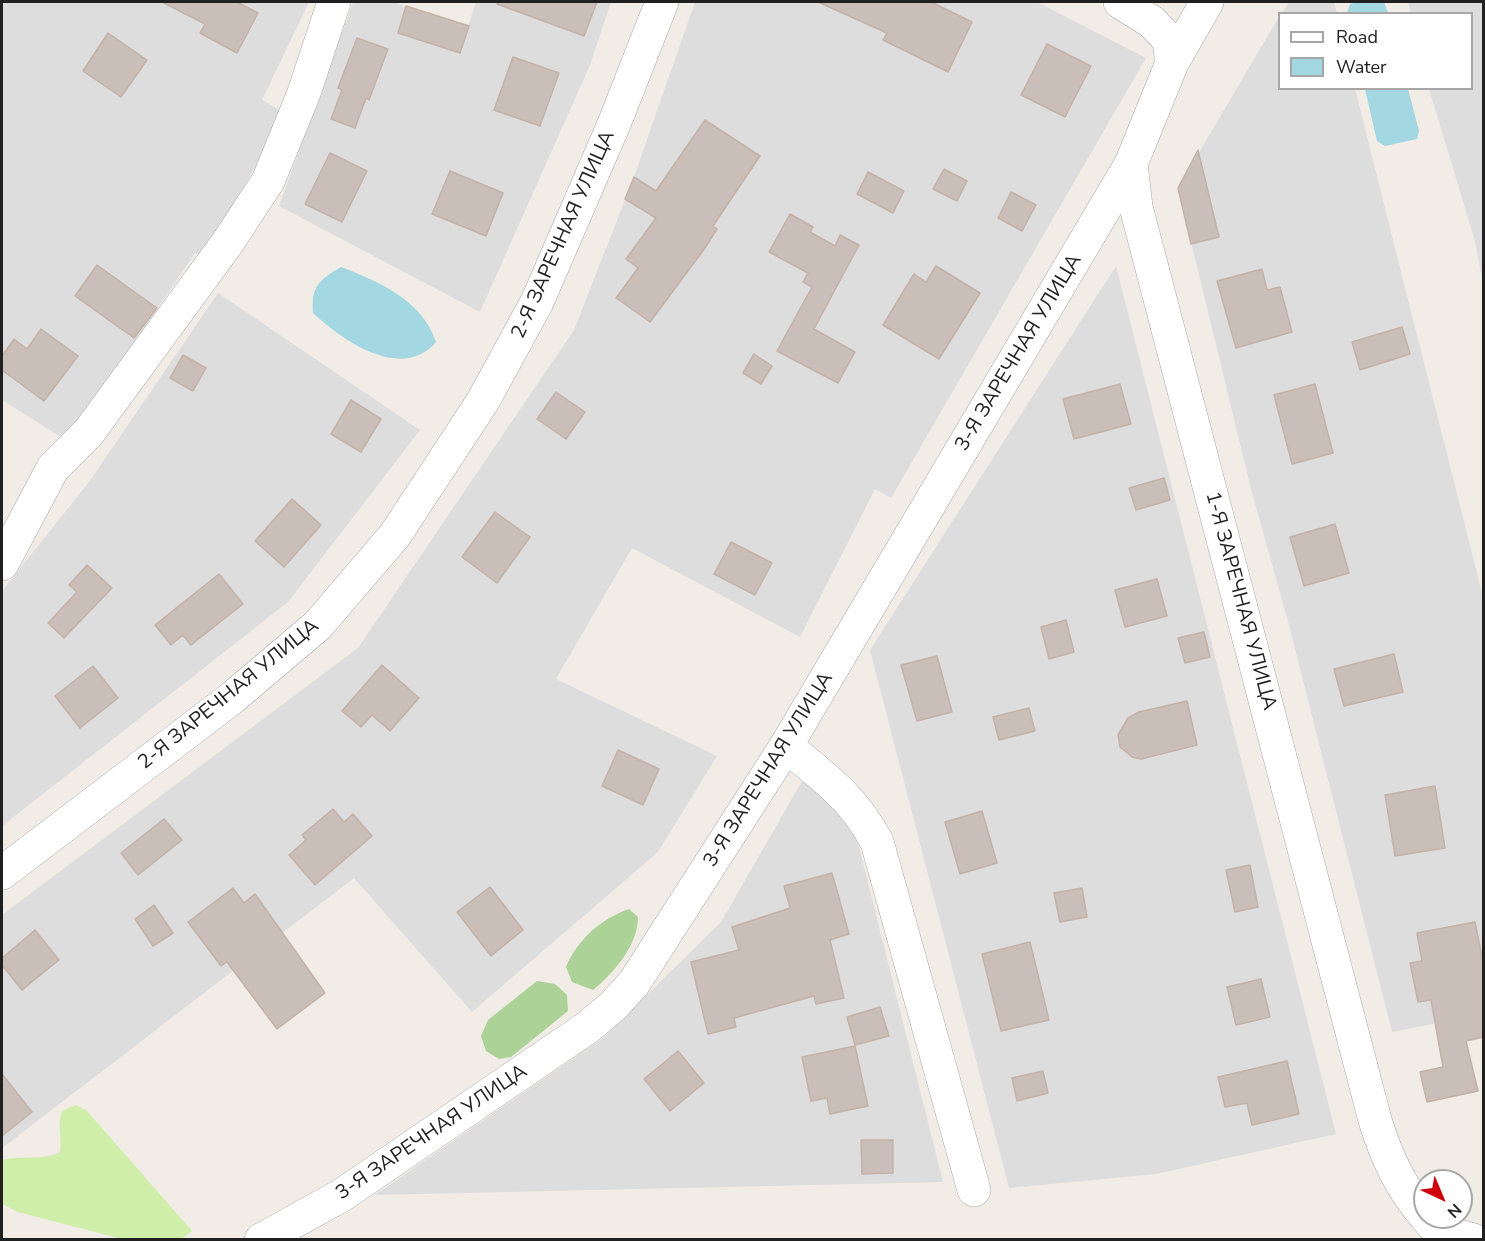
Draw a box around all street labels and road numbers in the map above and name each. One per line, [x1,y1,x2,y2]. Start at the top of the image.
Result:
street label: 2-Я ЗАРЕЧНАЯ УЛИЦА [507,127,621,343]
street label: 3-Я ЗАРЕЧНАЯ УЛИЦА [951,250,1087,456]
street label: 1-Я ЗАРЕЧНАЯ УЛИЦА [1199,489,1281,713]
street label: 2-Я ЗАРЕЧНАЯ УЛИЦА [134,615,324,775]
street label: 3-Я ЗАРЕЧНАЯ УЛИЦА [699,668,839,872]
street label: 3-Я ЗАРЕЧНАЯ УЛИЦА [332,1060,532,1206]

